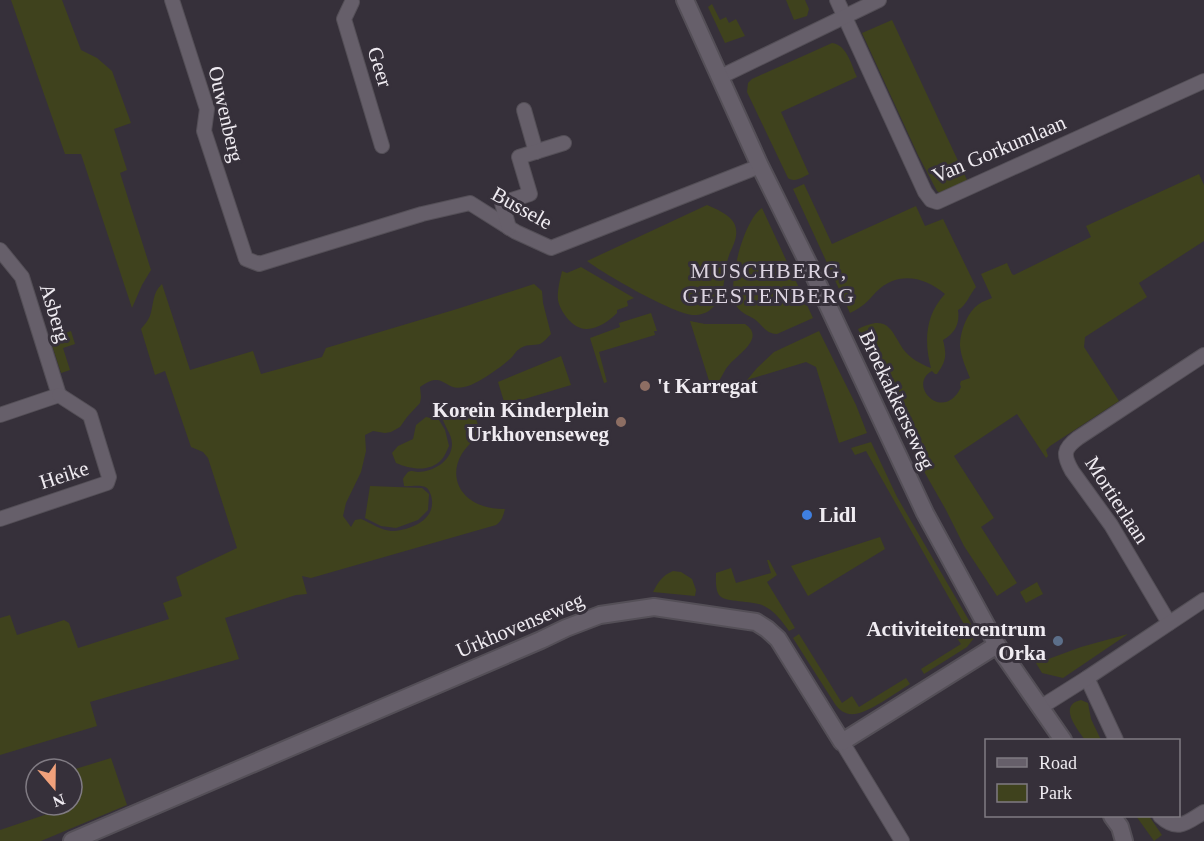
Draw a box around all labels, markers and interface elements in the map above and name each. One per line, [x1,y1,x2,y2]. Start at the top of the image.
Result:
street label: Geer [363,44,397,90]
street label: Ouwenberg [203,64,249,165]
street label: Van Gorkumlaan [929,110,1070,188]
street label: Bussele [488,182,556,234]
district label: MUSCHBERG, GEESTENBERG [683,258,855,308]
street label: Asberg [35,281,75,346]
street label: Broekakkerseweg [854,327,940,474]
place label: 't Karregat [657,374,758,398]
marker: 't Karregat [638,379,652,393]
place label: Korein Kinderplein Urkhovenseweg [433,398,609,446]
marker: Korein Kinderplein Urkhovenseweg [614,415,628,429]
street label: Mortierlaan [1080,452,1154,549]
street label: Heike [36,456,92,494]
place label: Lidl [819,503,857,527]
marker: Lidl [800,508,814,522]
street label: Urkhovenseweg [453,587,588,663]
place label: Activiteitencentrum Orka [866,617,1046,665]
marker: Activiteitencentrum Orka [1051,634,1065,648]
legend [985,739,1180,817]
text: Road [1039,753,1077,773]
north arrow [24,757,84,817]
text: Park [1039,783,1072,803]
text: N [50,791,67,811]

